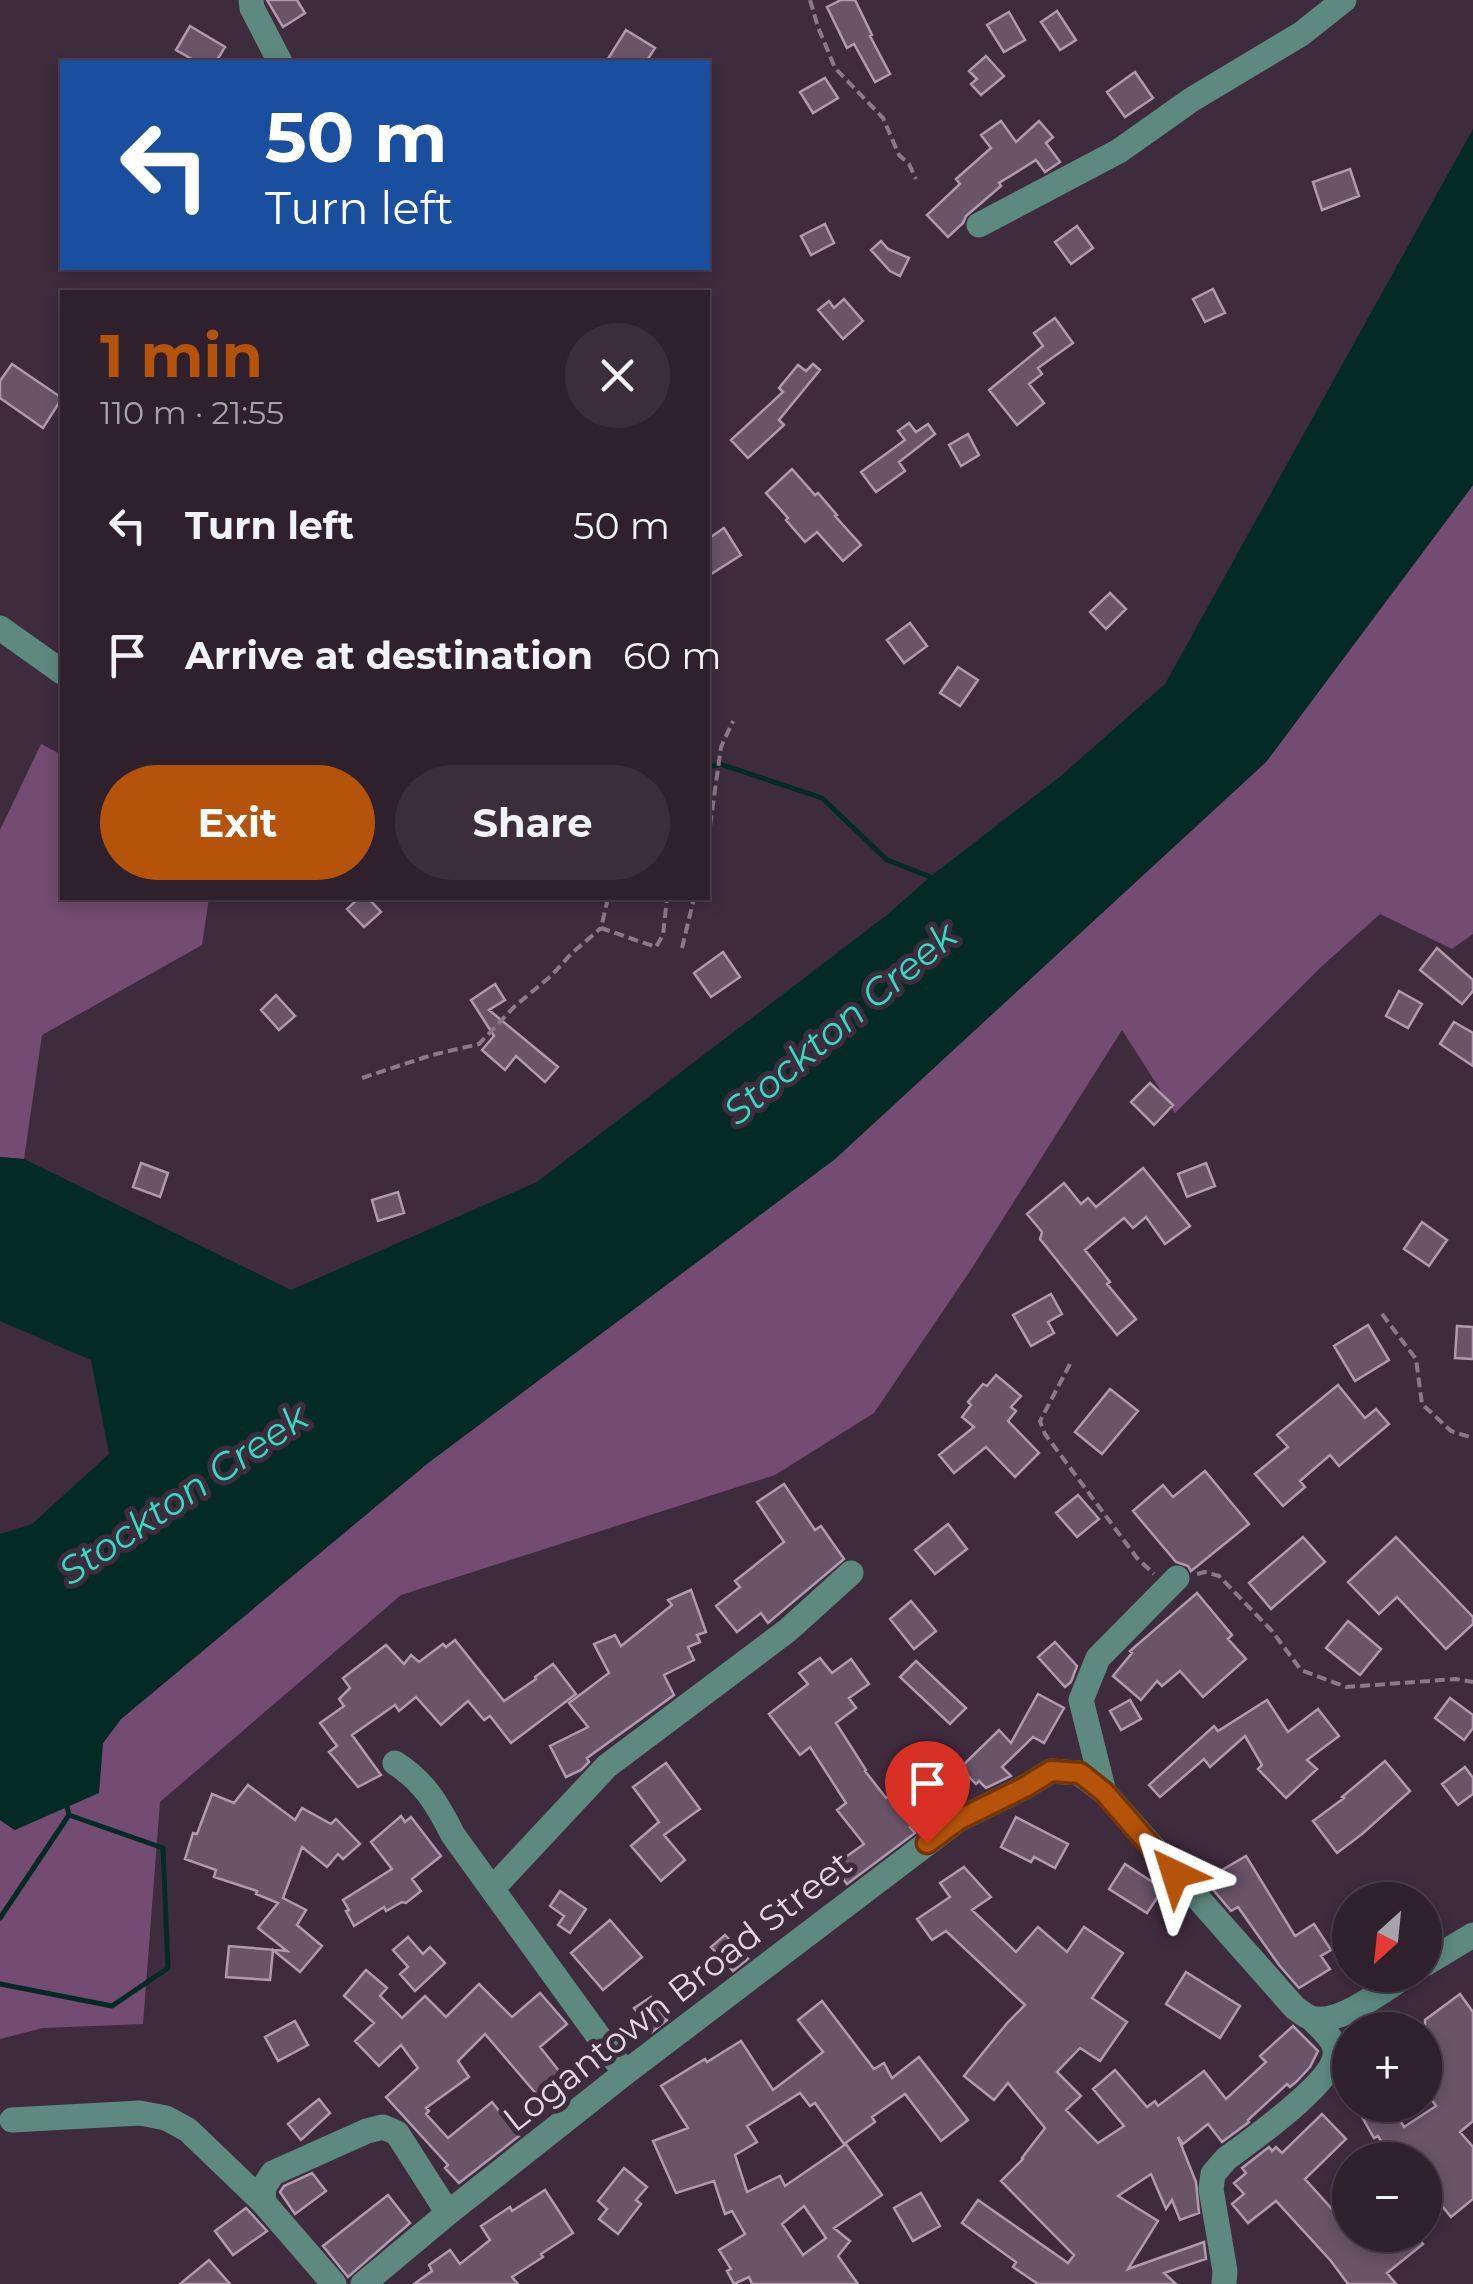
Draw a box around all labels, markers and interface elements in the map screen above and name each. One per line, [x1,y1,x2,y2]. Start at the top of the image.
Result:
text: 50 m [265,94,447,180]
icon: left [100,100,230,230]
text: Turn left [265,180,453,235]
text: 1 min [100,319,263,392]
button: close [565,323,670,428]
text: 110 m · 21:55 [100,393,284,432]
icon: left [100,498,155,553]
text: Turn left [185,502,354,549]
text: 50 m [573,502,670,549]
icon: arrive [100,628,155,683]
text: Arrive at destination [185,632,593,679]
text: 60 m [623,632,721,679]
button: Exit [100,765,375,880]
button: Share [395,765,670,880]
water label: Stockton Creek [714,911,967,1134]
water label: Stockton Creek [49,1393,318,1595]
pin [885,1741,970,1844]
icon: arrive [900,1756,955,1811]
position arrow [1123,1822,1227,1926]
street label: Logantown Broad Street [494,1842,860,2140]
north arrow [1332,1882,1442,1992]
map controls [1332,1882,1442,2252]
button: + [1332,2012,1442,2122]
button: − [1332,2142,1442,2252]

